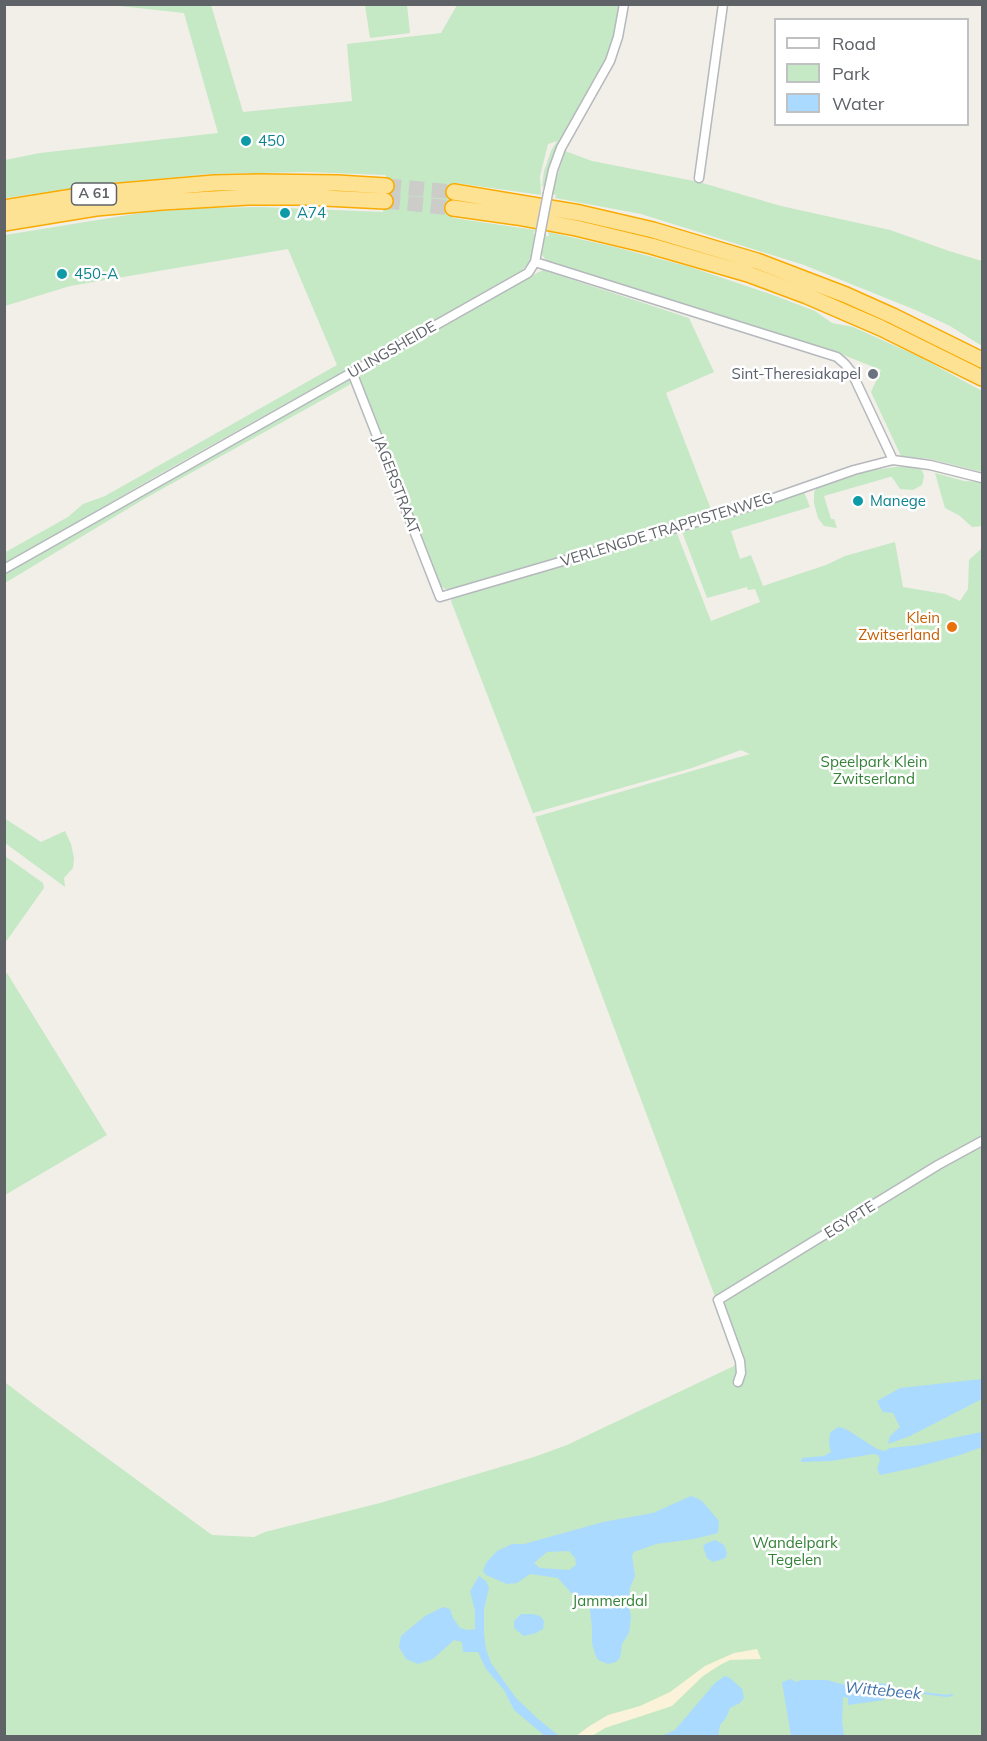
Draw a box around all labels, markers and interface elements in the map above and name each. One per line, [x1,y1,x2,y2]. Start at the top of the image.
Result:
legend [774,18,969,126]
text: Road [832,32,876,55]
text: Park [832,62,870,85]
text: Water [832,92,884,115]
place label: 450 [258,132,285,150]
marker: 450 [239,134,253,148]
road number: A 61 [72,183,116,205]
place label: A74 [297,204,326,222]
marker: A74 [278,206,292,220]
place label: 450-A [74,265,118,283]
marker: 450-A [55,267,69,281]
street label: ULINGSHEIDE [345,318,439,382]
place label: Sint-Theresiakapel [732,365,861,383]
marker: Sint-Theresiakapel [866,367,880,381]
street label: JAGERSTRAAT [369,433,423,537]
street label: VERLENGDE TRAPPISTENWEG [559,489,775,571]
place label: Manege [870,492,926,510]
marker: Manege [851,494,865,508]
place label: Klein Zwitserland [858,609,940,644]
marker: Klein Zwitserland [945,620,959,634]
park label: Speelpark Klein Zwitserland [821,753,927,788]
street label: EGYPTE [821,1197,879,1243]
park label: Wandelpark Tegelen [752,1534,838,1569]
park label: Jammerdal [572,1592,648,1610]
water label: Wittebeek [844,1678,922,1704]

